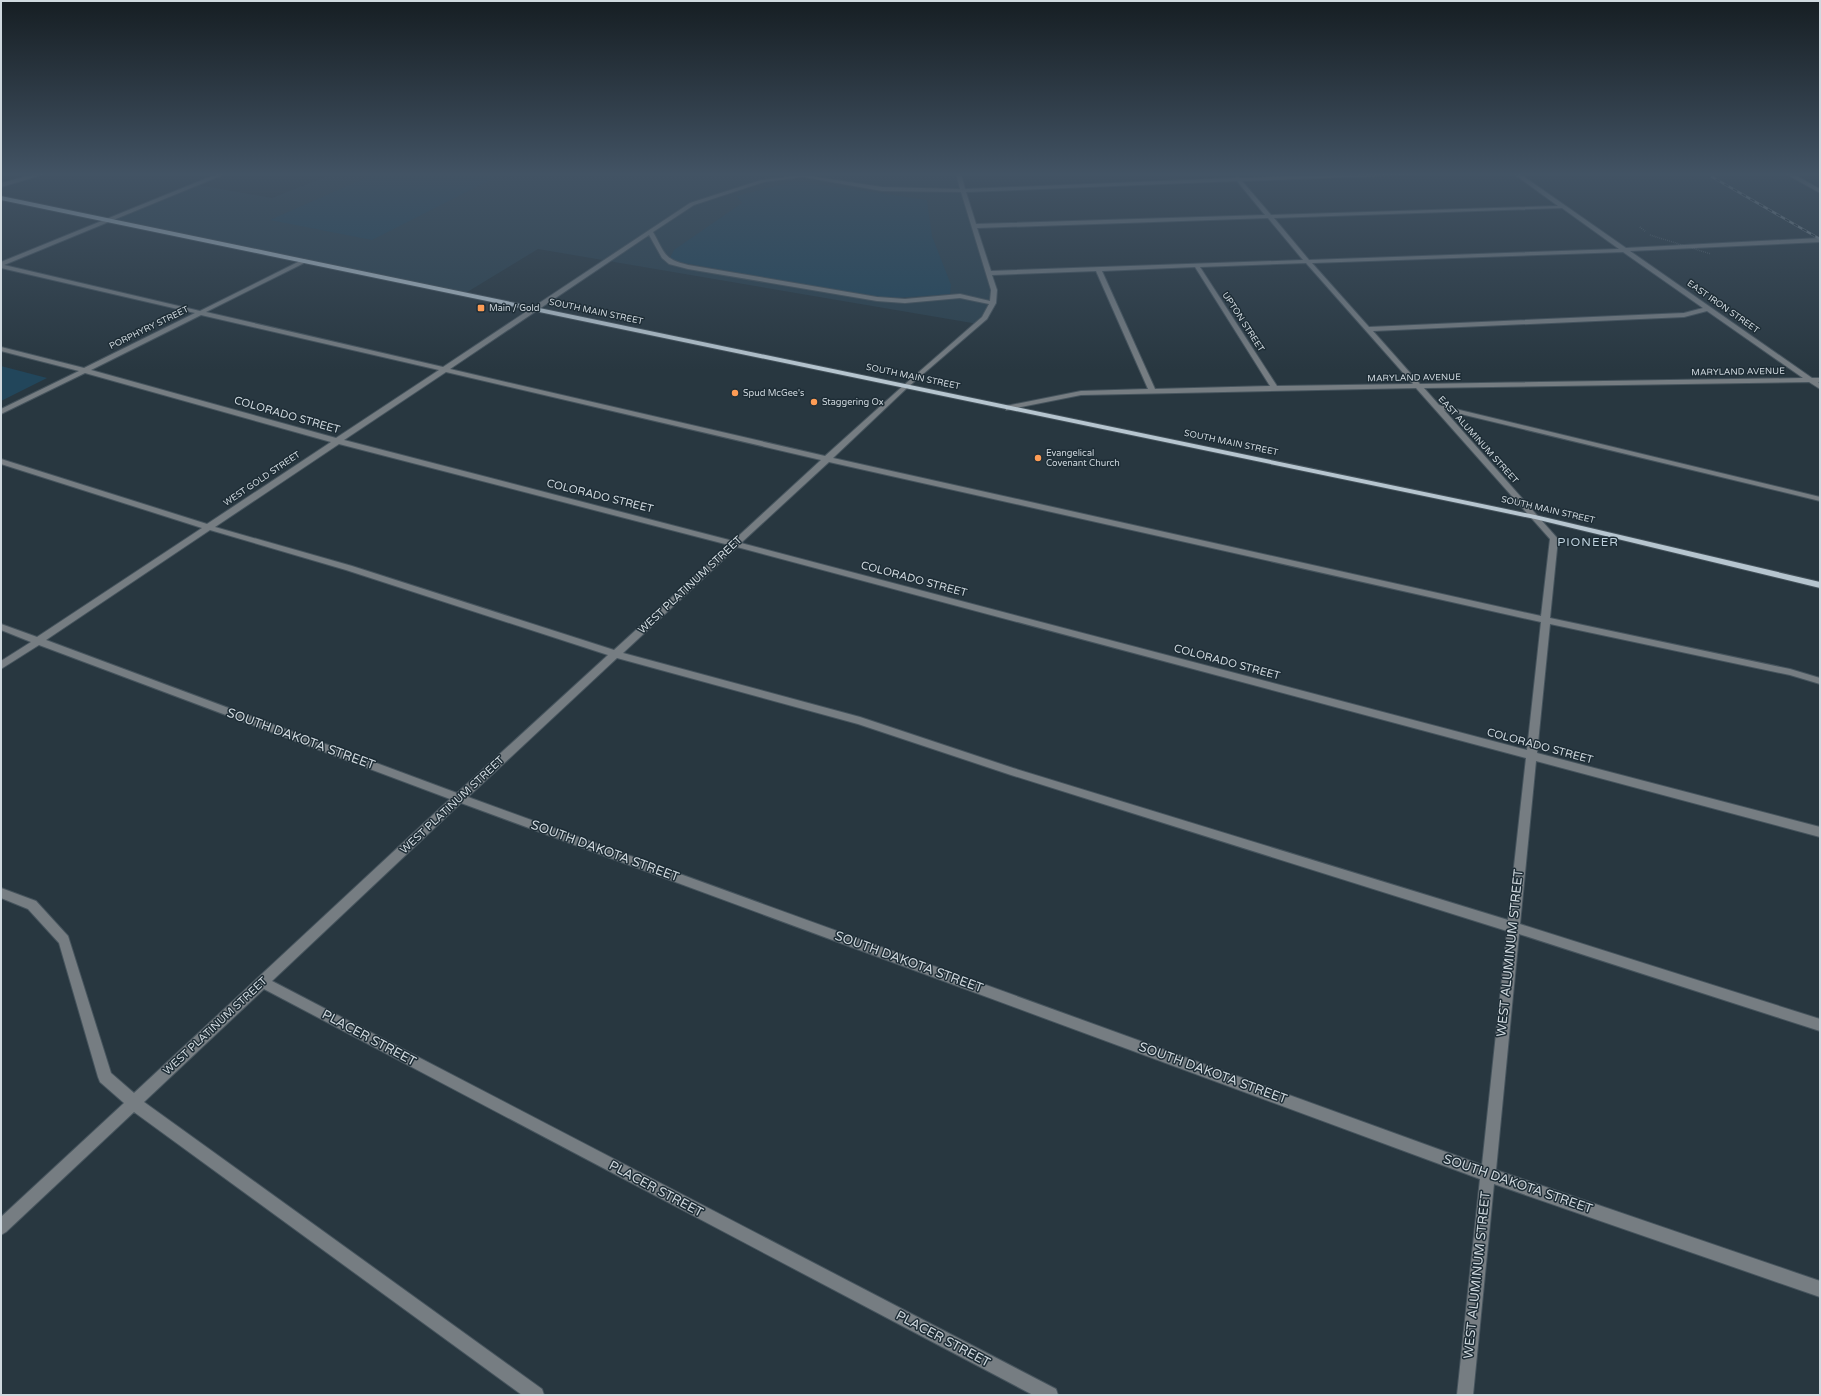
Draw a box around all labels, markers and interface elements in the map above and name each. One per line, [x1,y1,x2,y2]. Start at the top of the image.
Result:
street label: EAST IRON STREET [1685,278,1762,336]
street label: UPTON STREET [1220,290,1267,354]
street label: SOUTH MAIN STREET [548,297,645,327]
marker: Main / Gold [476,303,486,313]
place label: Main / Gold [489,303,539,314]
street label: PORPHYRY STREET [108,304,191,352]
street label: SOUTH MAIN STREET [865,362,962,392]
street label: MARYLAND AVENUE [1691,366,1785,378]
street label: MARYLAND AVENUE [1367,372,1461,384]
marker: Spud McGee's [730,388,740,398]
place label: Spud McGee's [743,388,804,399]
street label: COLORADO STREET [233,394,342,436]
street label: EAST ALUMINUM STREET [1436,394,1521,487]
marker: Staggering Ox [809,397,819,407]
place label: Staggering Ox [822,397,884,408]
street label: SOUTH MAIN STREET [1183,428,1280,458]
place label: Evangelical Covenant Church [1046,448,1120,469]
street label: WEST GOLD STREET [221,449,303,509]
marker: Evangelical Covenant Church [1033,453,1043,463]
street label: COLORADO STREET [545,476,655,516]
street label: SOUTH MAIN STREET [1500,494,1596,526]
street label: WEST PLATINUM STREET [635,533,745,637]
district label: PIONEER [1557,535,1619,549]
street label: COLORADO STREET [860,559,969,600]
street label: COLORADO STREET [1173,642,1282,683]
street label: SOUTH DAKOTA STREET [225,705,377,773]
street label: COLORADO STREET [1486,726,1595,767]
street label: WEST PLATINUM STREET [397,753,507,857]
street label: SOUTH DAKOTA STREET [529,817,681,885]
street label: WEST ALUMINUM STREET [1493,868,1527,1038]
street label: SOUTH DAKOTA STREET [833,928,985,996]
street label: WEST PLATINUM STREET [160,974,270,1078]
street label: PLACER STREET [319,1006,419,1070]
street label: SOUTH DAKOTA STREET [1137,1039,1289,1107]
street label: SOUTH DAKOTA STREET [1441,1151,1595,1217]
street label: PLACER STREET [606,1157,706,1221]
street label: WEST ALUMINUM STREET [1460,1190,1494,1360]
street label: PLACER STREET [893,1307,993,1371]

